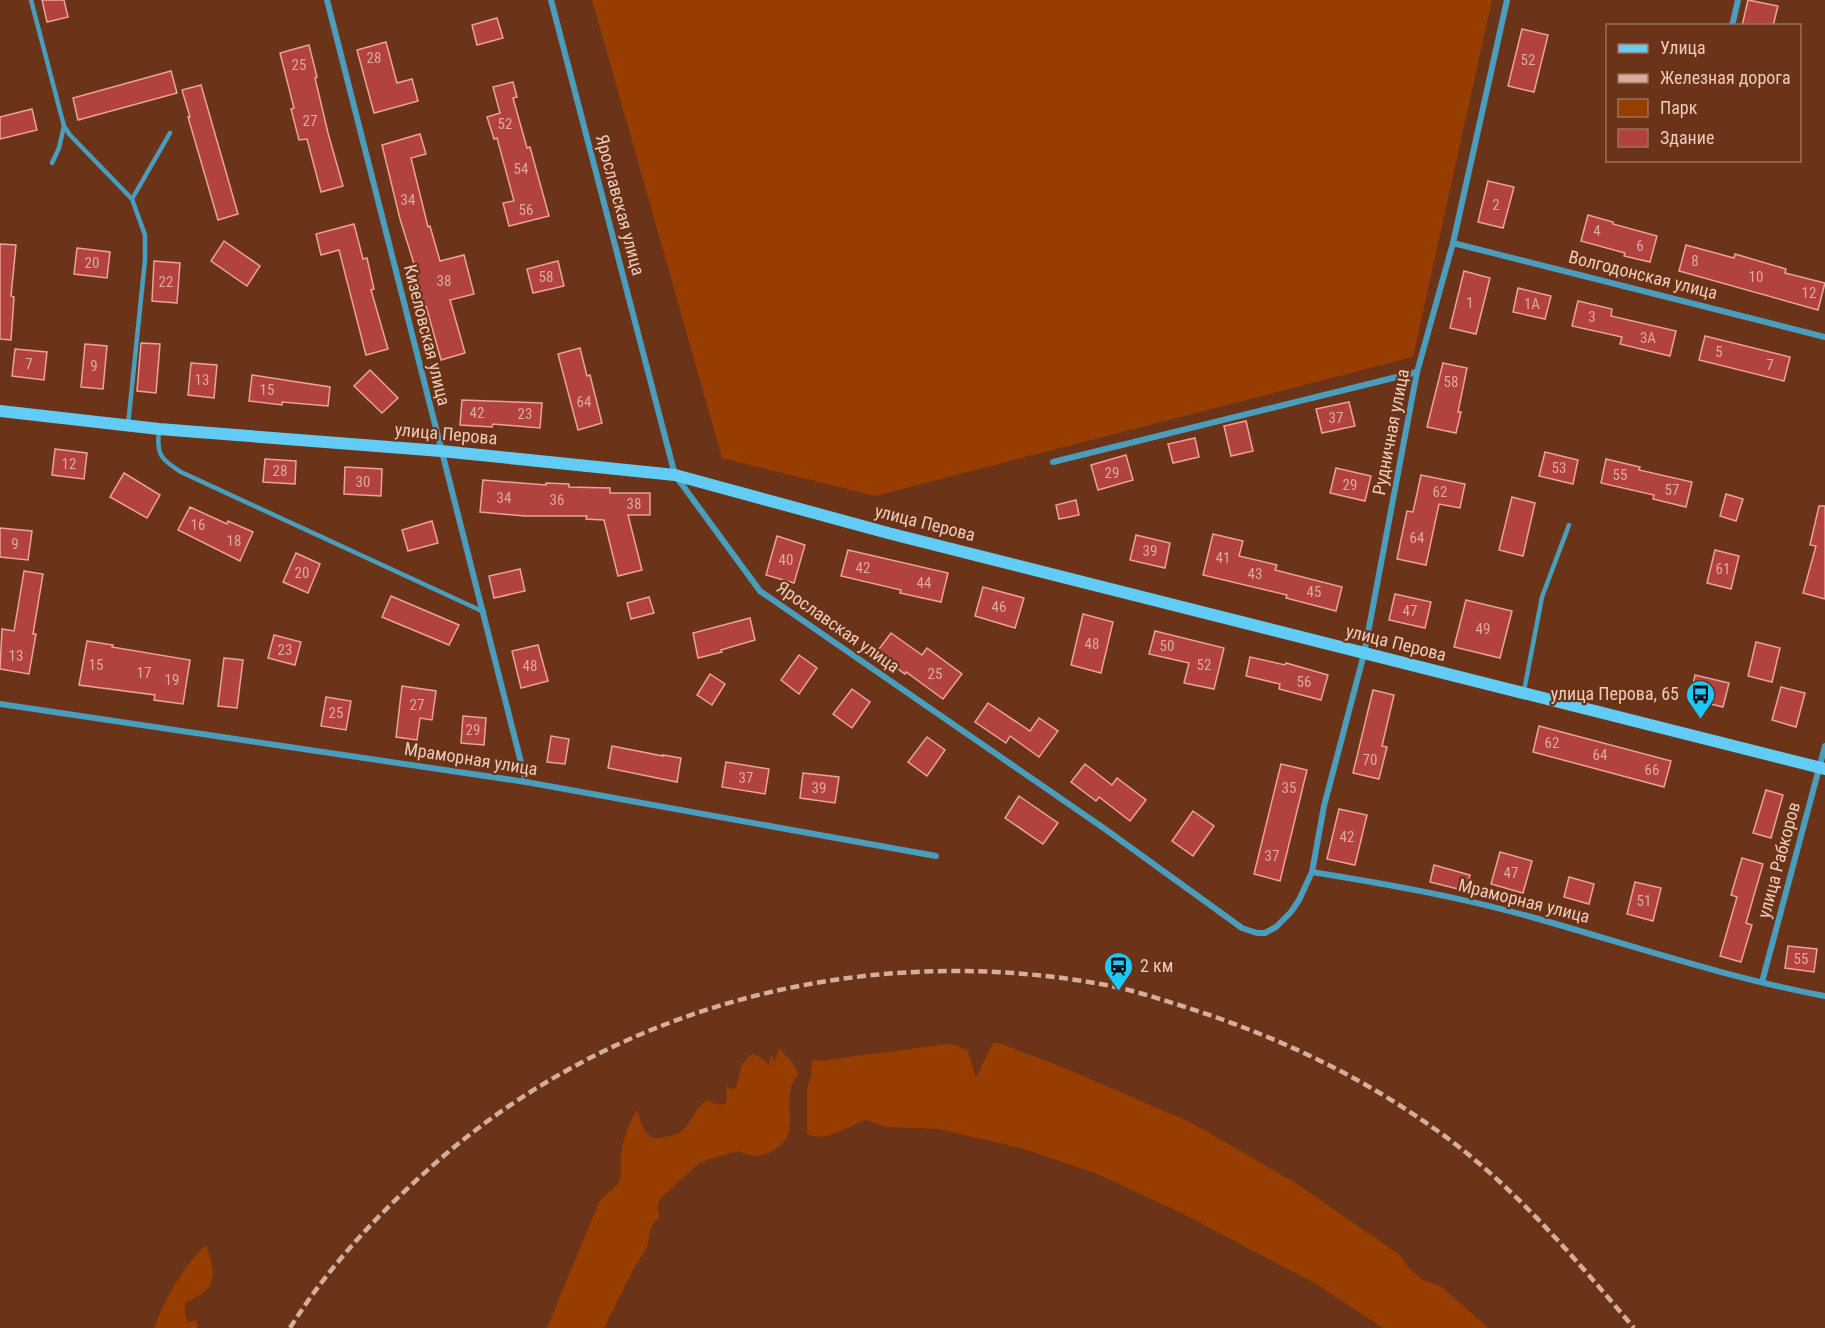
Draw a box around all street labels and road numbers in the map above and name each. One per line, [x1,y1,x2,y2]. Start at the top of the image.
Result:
street label: Ярославская улица [592,132,649,278]
street label: Волгодонская улица [1567,246,1720,303]
street label: Кизеловская улица [400,262,455,408]
street label: Рудничная улица [1368,367,1413,497]
street label: улица Перова [394,419,498,448]
street label: улица Перова [873,500,978,545]
street label: Ярославская улица [773,576,904,677]
street label: улица Перова [1344,620,1449,665]
street label: Мраморная улица [403,738,539,779]
street label: улица Рабкоров [1753,800,1804,920]
street label: Мраморная улица [1456,874,1592,927]

